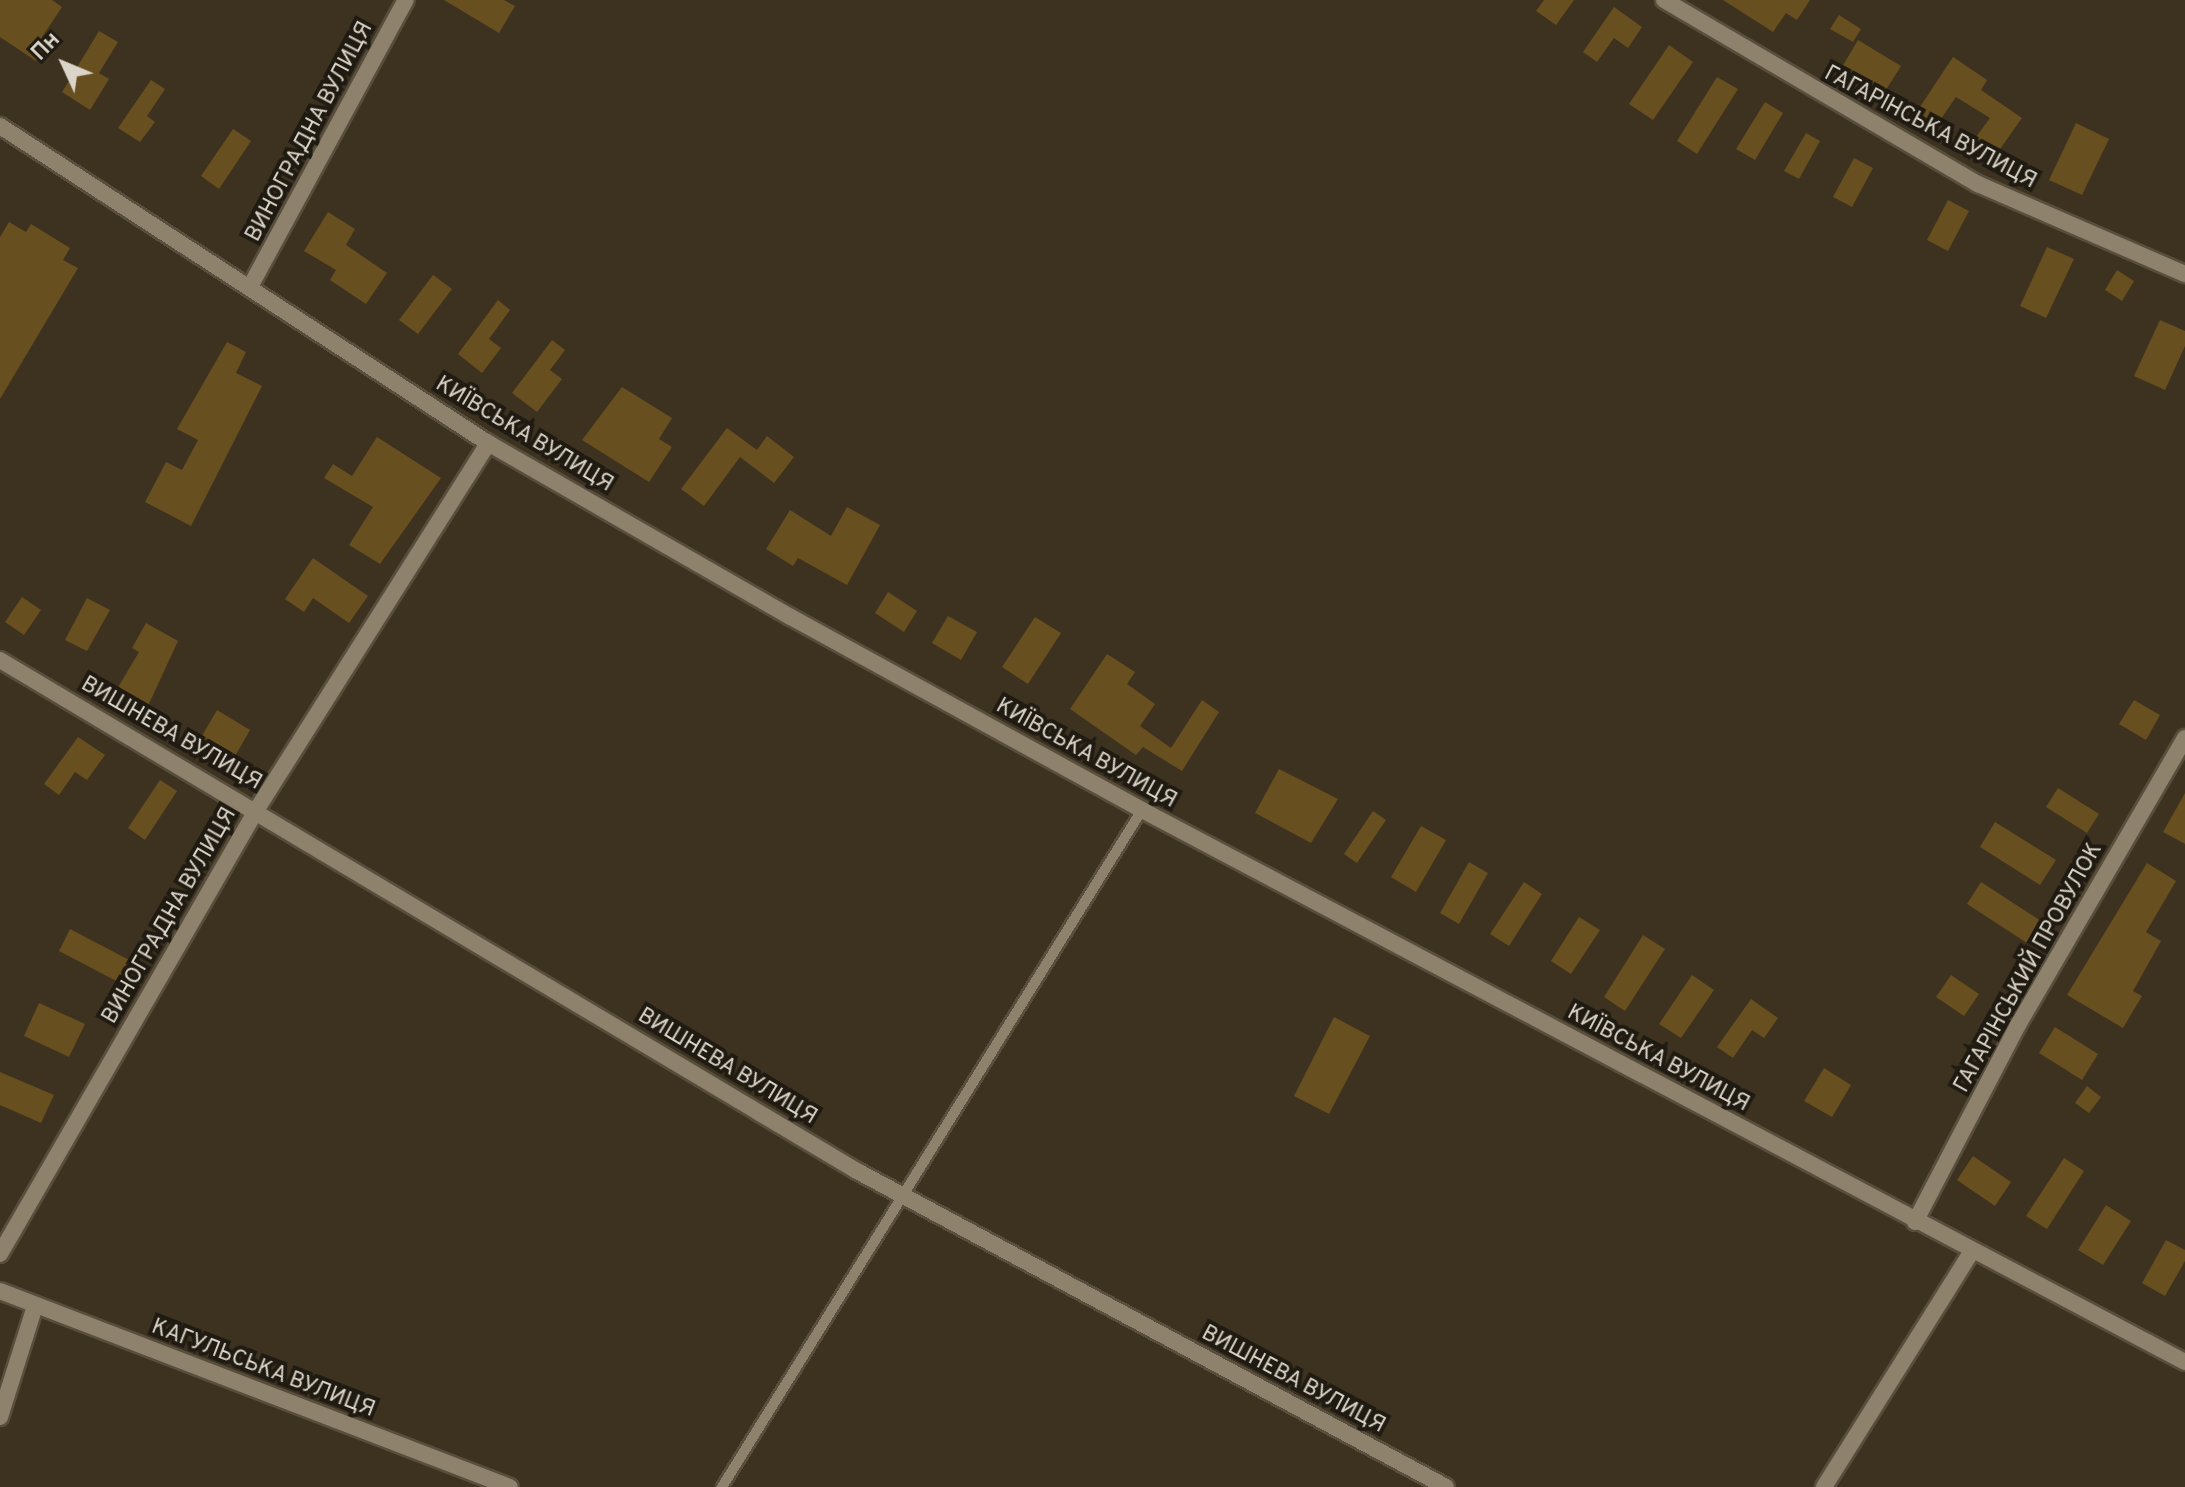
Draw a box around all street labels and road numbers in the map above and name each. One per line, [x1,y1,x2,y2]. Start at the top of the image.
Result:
street label: ВИНОГРАДНА ВУЛИЦЯ [241,17,379,247]
street label: ГАГАРІНСЬКА ВУЛИЦЯ [1819,61,2041,195]
street label: КИЇВСЬКА ВУЛИЦЯ [430,371,618,499]
street label: ВИШНЕВА ВУЛИЦЯ [76,671,266,797]
street label: КИЇВСЬКА ВУЛИЦЯ [991,693,1181,815]
street label: ВИНОГРАДНА ВУЛИЦЯ [97,803,243,1029]
street label: ГАГАРІНСЬКИЙ ПРОВУЛОК [1949,839,2109,1097]
street label: КИЇВСЬКА ВУЛИЦЯ [1562,1000,1754,1118]
street label: ВИШНЕВА ВУЛИЦЯ [632,1003,822,1131]
street label: КАГУЛЬСЬКА ВУЛИЦЯ [147,1314,379,1424]
street label: ВИШНЕВА ВУЛИЦЯ [1196,1320,1390,1440]

